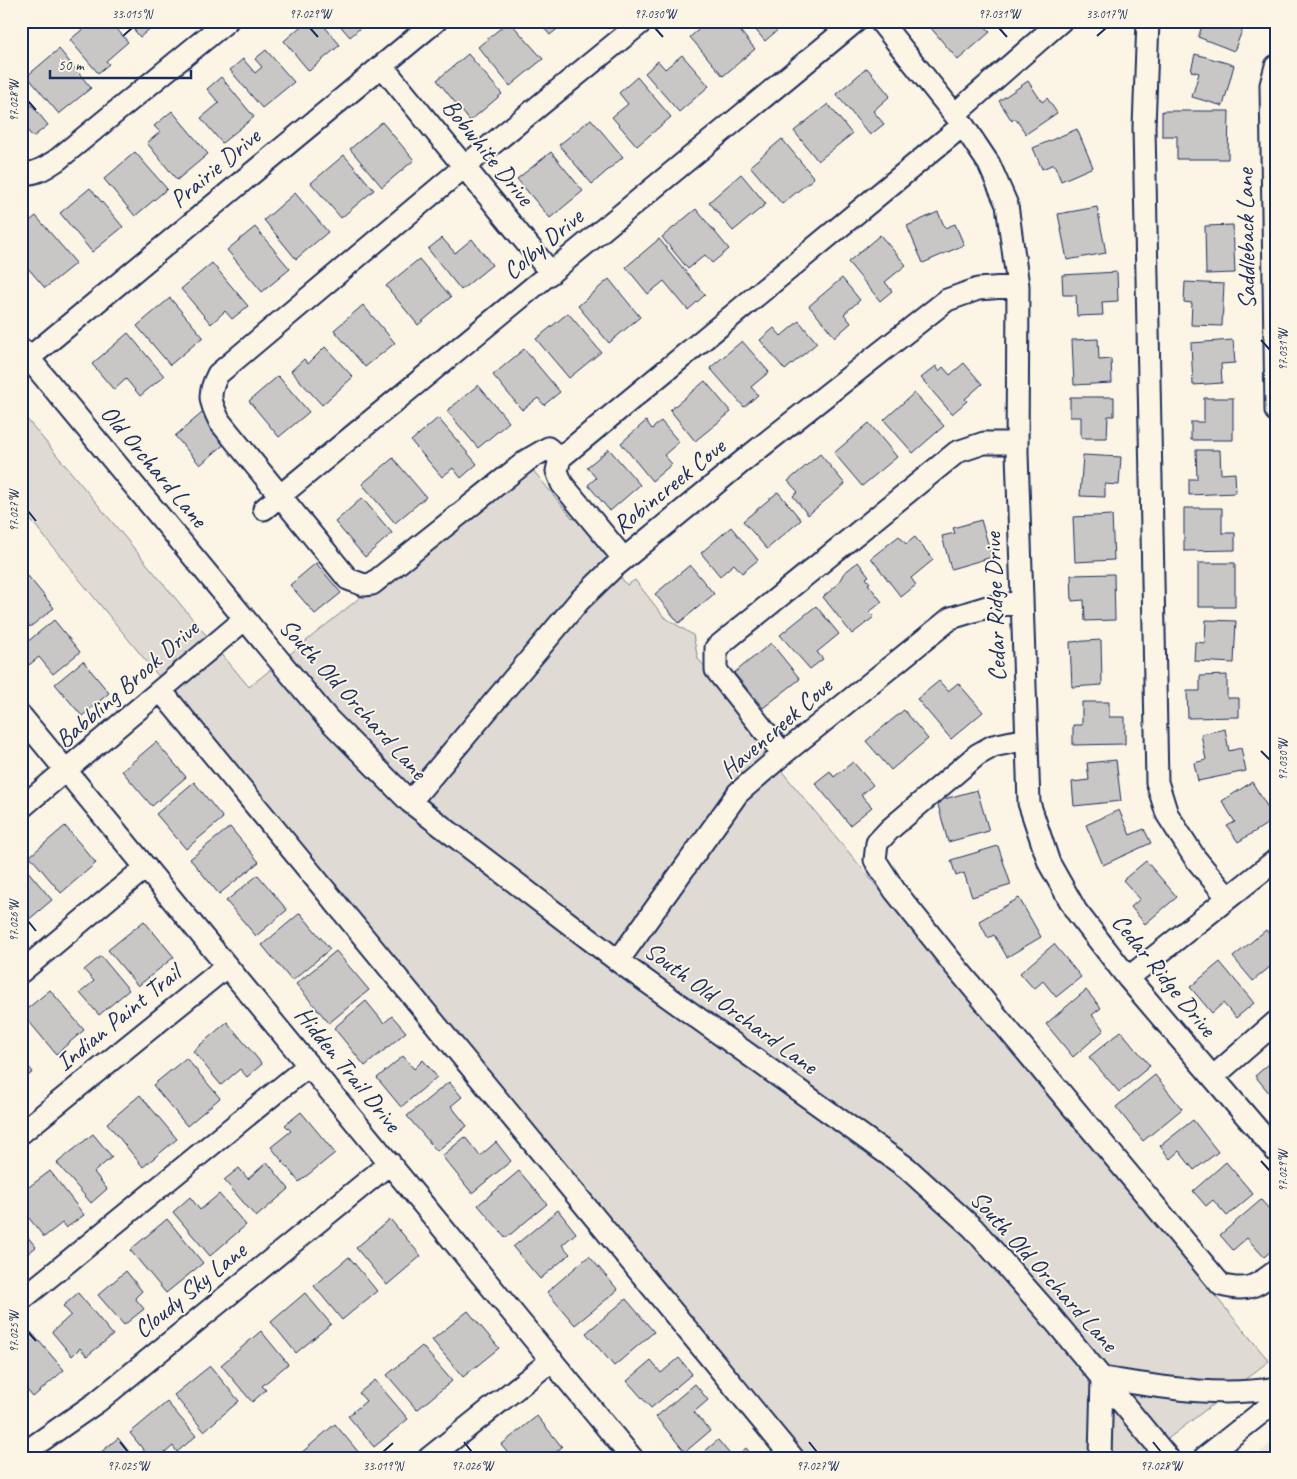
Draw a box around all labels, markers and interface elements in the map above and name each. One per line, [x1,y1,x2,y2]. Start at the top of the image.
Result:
text: 33.015°N [112,6,154,22]
text: 97.029°W [289,6,333,22]
text: 97.030°W [634,6,678,22]
text: 97.031°W [978,6,1022,22]
text: 33.017°N [1086,6,1128,22]
scale bar [50,48,191,80]
text: 50 m [58,56,85,75]
text: 97.028°W [6,78,22,122]
street label: Bobwhite Drive [435,92,542,214]
street label: Prairie Drive [163,120,268,215]
street label: Saddleback Lane [1229,166,1263,310]
street label: Colby Drive [496,200,591,287]
text: 97.031°W [1275,327,1291,371]
street label: Old Orchard Lane [93,398,216,535]
street label: Robincreek Cove [606,430,733,541]
text: 97.027°W [6,488,22,532]
street label: Cedar Ridge Drive [976,530,1014,682]
street label: Babbling Brook Drive [49,612,207,755]
street label: South Old Orchard Lane [272,612,435,788]
street label: Havencreek Cove [713,669,840,786]
text: 97.030°W [1275,737,1291,781]
text: 97.026°W [6,898,22,942]
street label: Cedar Ridge Drive [1105,907,1225,1045]
street label: South Old Orchard Lane [638,934,825,1083]
street label: Indian Paint Trail [49,955,191,1078]
street label: Hidden Trail Drive [288,1000,410,1140]
text: 97.029°W [1275,1148,1291,1192]
street label: South Old Orchard Lane [963,1184,1126,1360]
street label: Cloudy Sky Lane [127,1234,254,1345]
text: 97.025°W [6,1309,22,1353]
text: 97.025°W [107,1458,151,1474]
text: 33.019°N [363,1458,405,1474]
text: 97.026°W [451,1458,495,1474]
text: 97.027°W [796,1458,840,1474]
text: 97.028°W [1140,1458,1184,1474]

